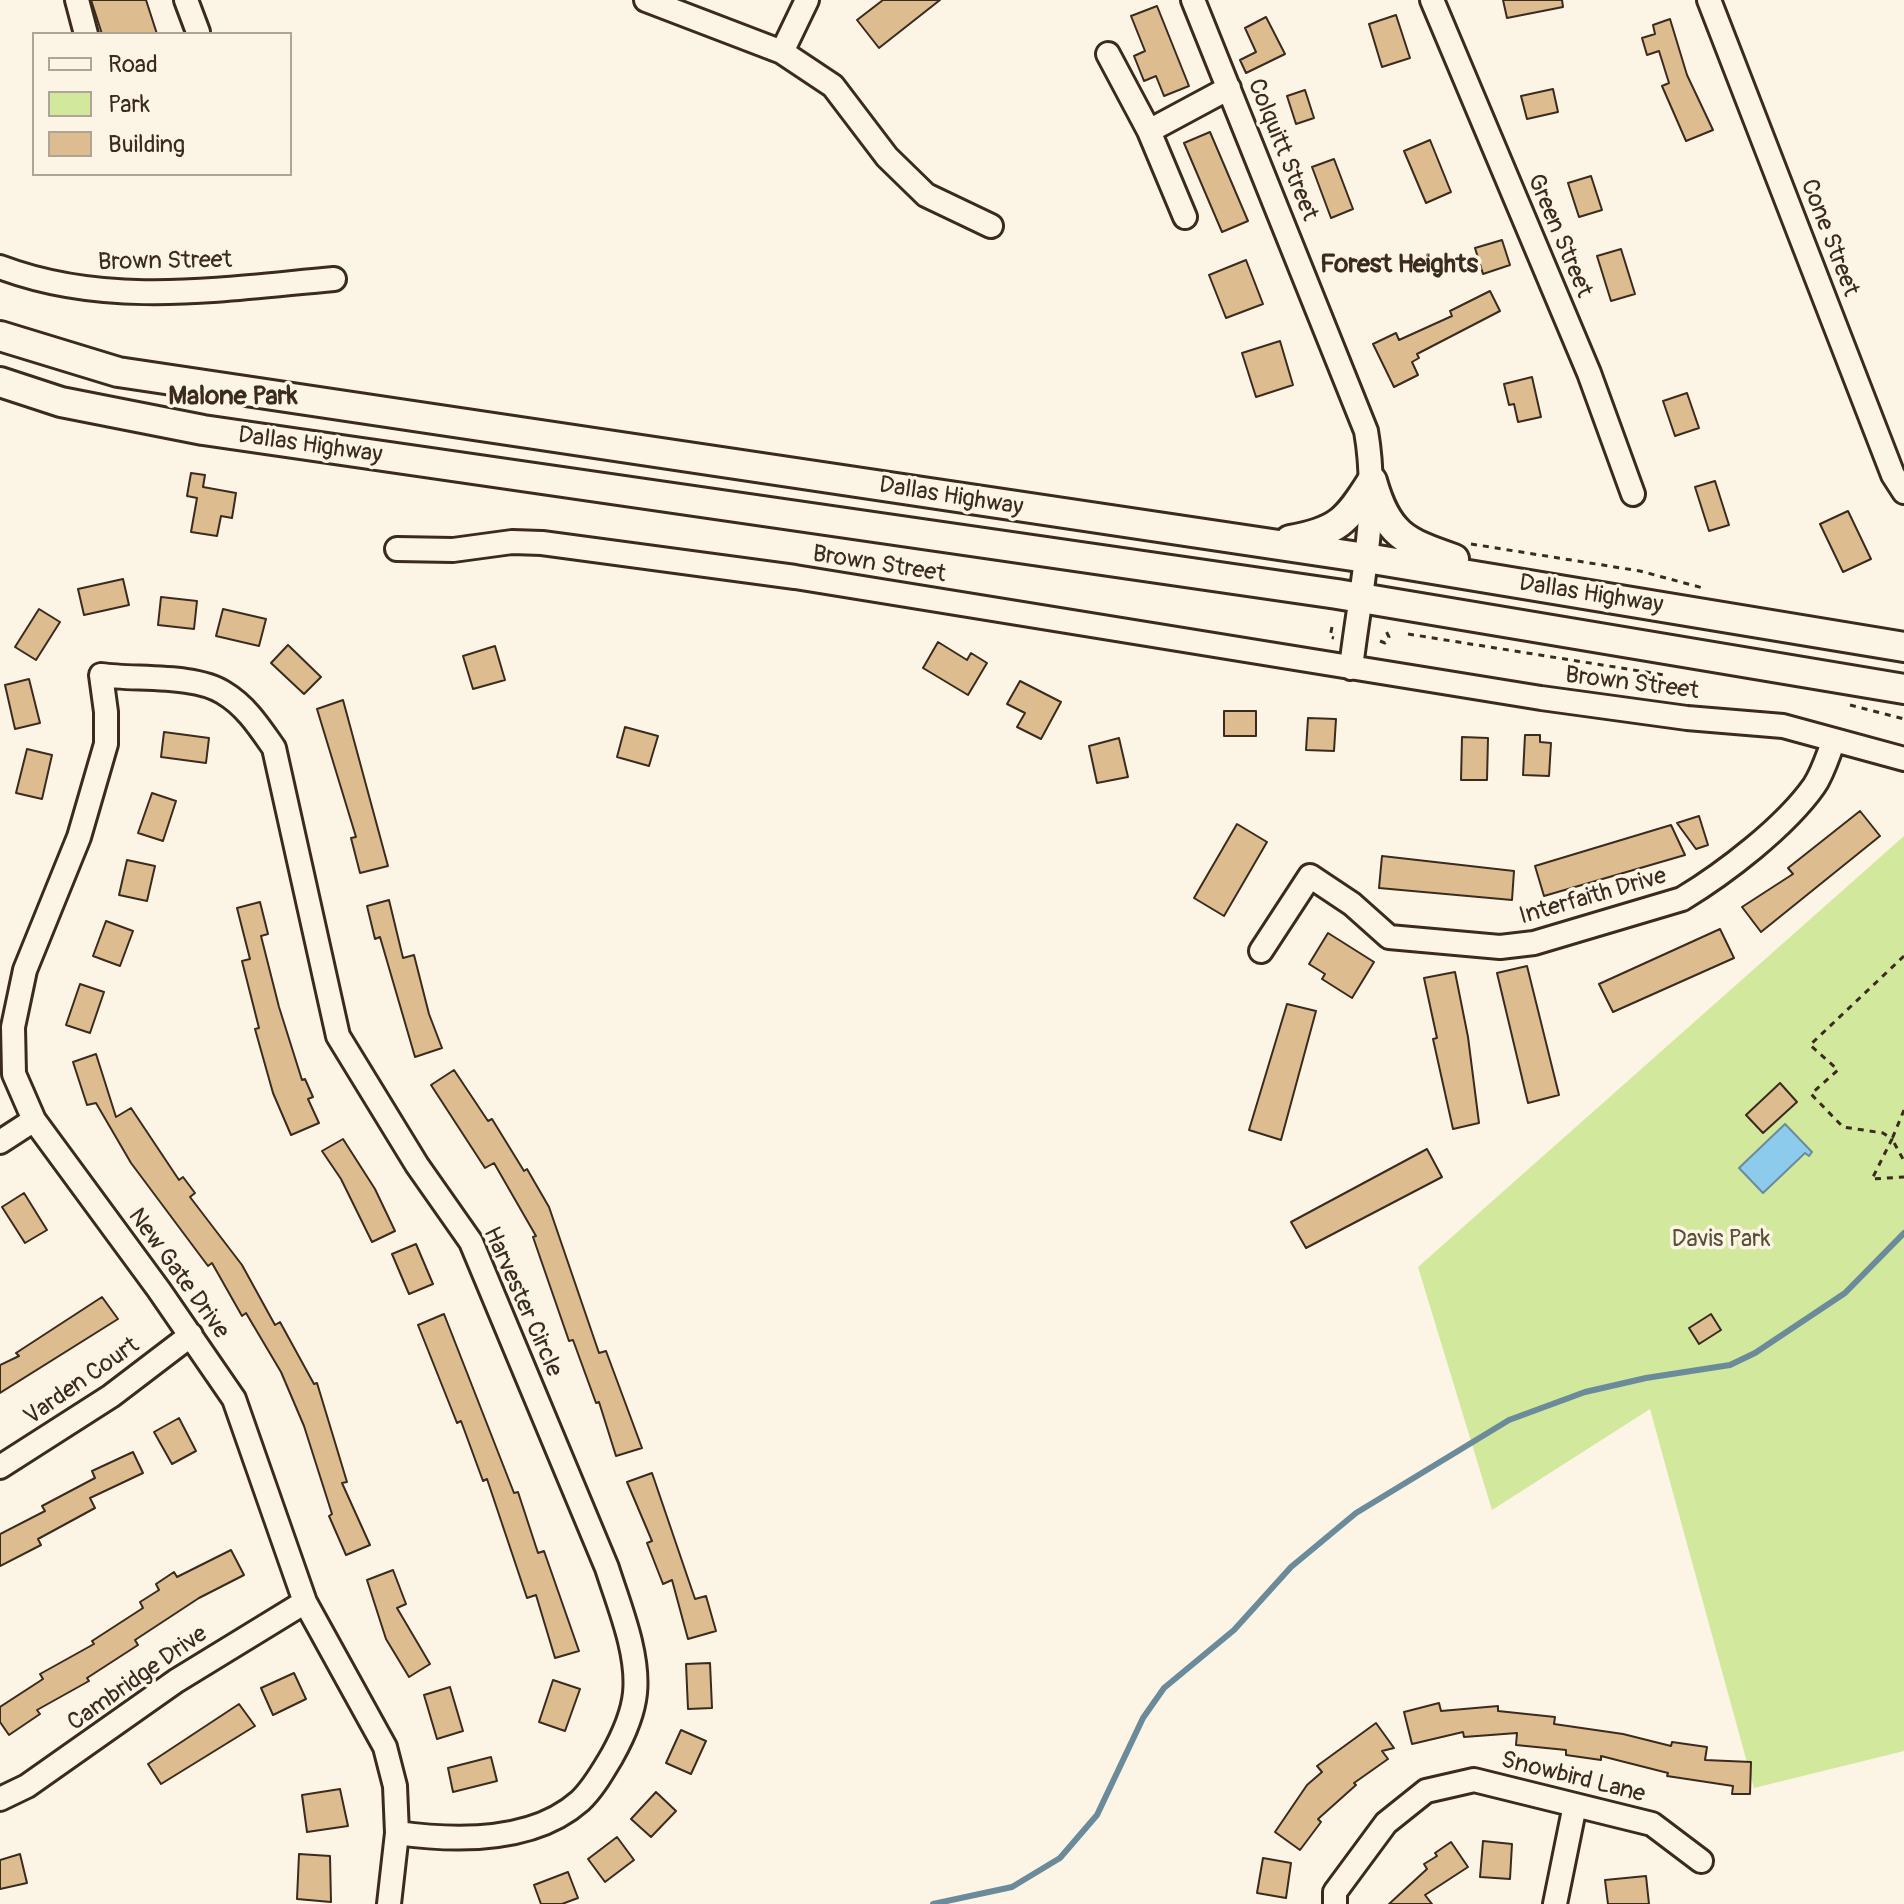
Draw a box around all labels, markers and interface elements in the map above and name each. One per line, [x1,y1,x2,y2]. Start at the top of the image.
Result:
legend [32,32,292,176]
text: Road [108,50,158,79]
street label: Colquitt Street [1240,75,1324,225]
text: Park [108,90,150,119]
text: Building [108,130,185,159]
street label: Green Street [1520,170,1598,302]
street label: Cone Street [1793,175,1865,301]
street label: Brown Street [98,246,232,278]
district label: Forest Heights [1320,249,1478,281]
district label: Malone Park [168,381,298,413]
street label: Dallas Highway [236,422,384,470]
street label: Dallas Highway [877,471,1025,523]
street label: Brown Street [810,540,948,590]
street label: Dallas Highway [1517,569,1665,621]
street label: Brown Street [1564,662,1700,706]
street label: Interfaith Drive [1516,862,1670,932]
street label: New Gate Drive [121,1203,235,1345]
street label: Harvester Circle [476,1223,568,1381]
park label: Davis Park [1671,1226,1771,1254]
street label: Varden Court [19,1332,145,1432]
street label: Cambridge Drive [63,1620,213,1738]
street label: Snowbird Lane [1498,1746,1648,1810]

